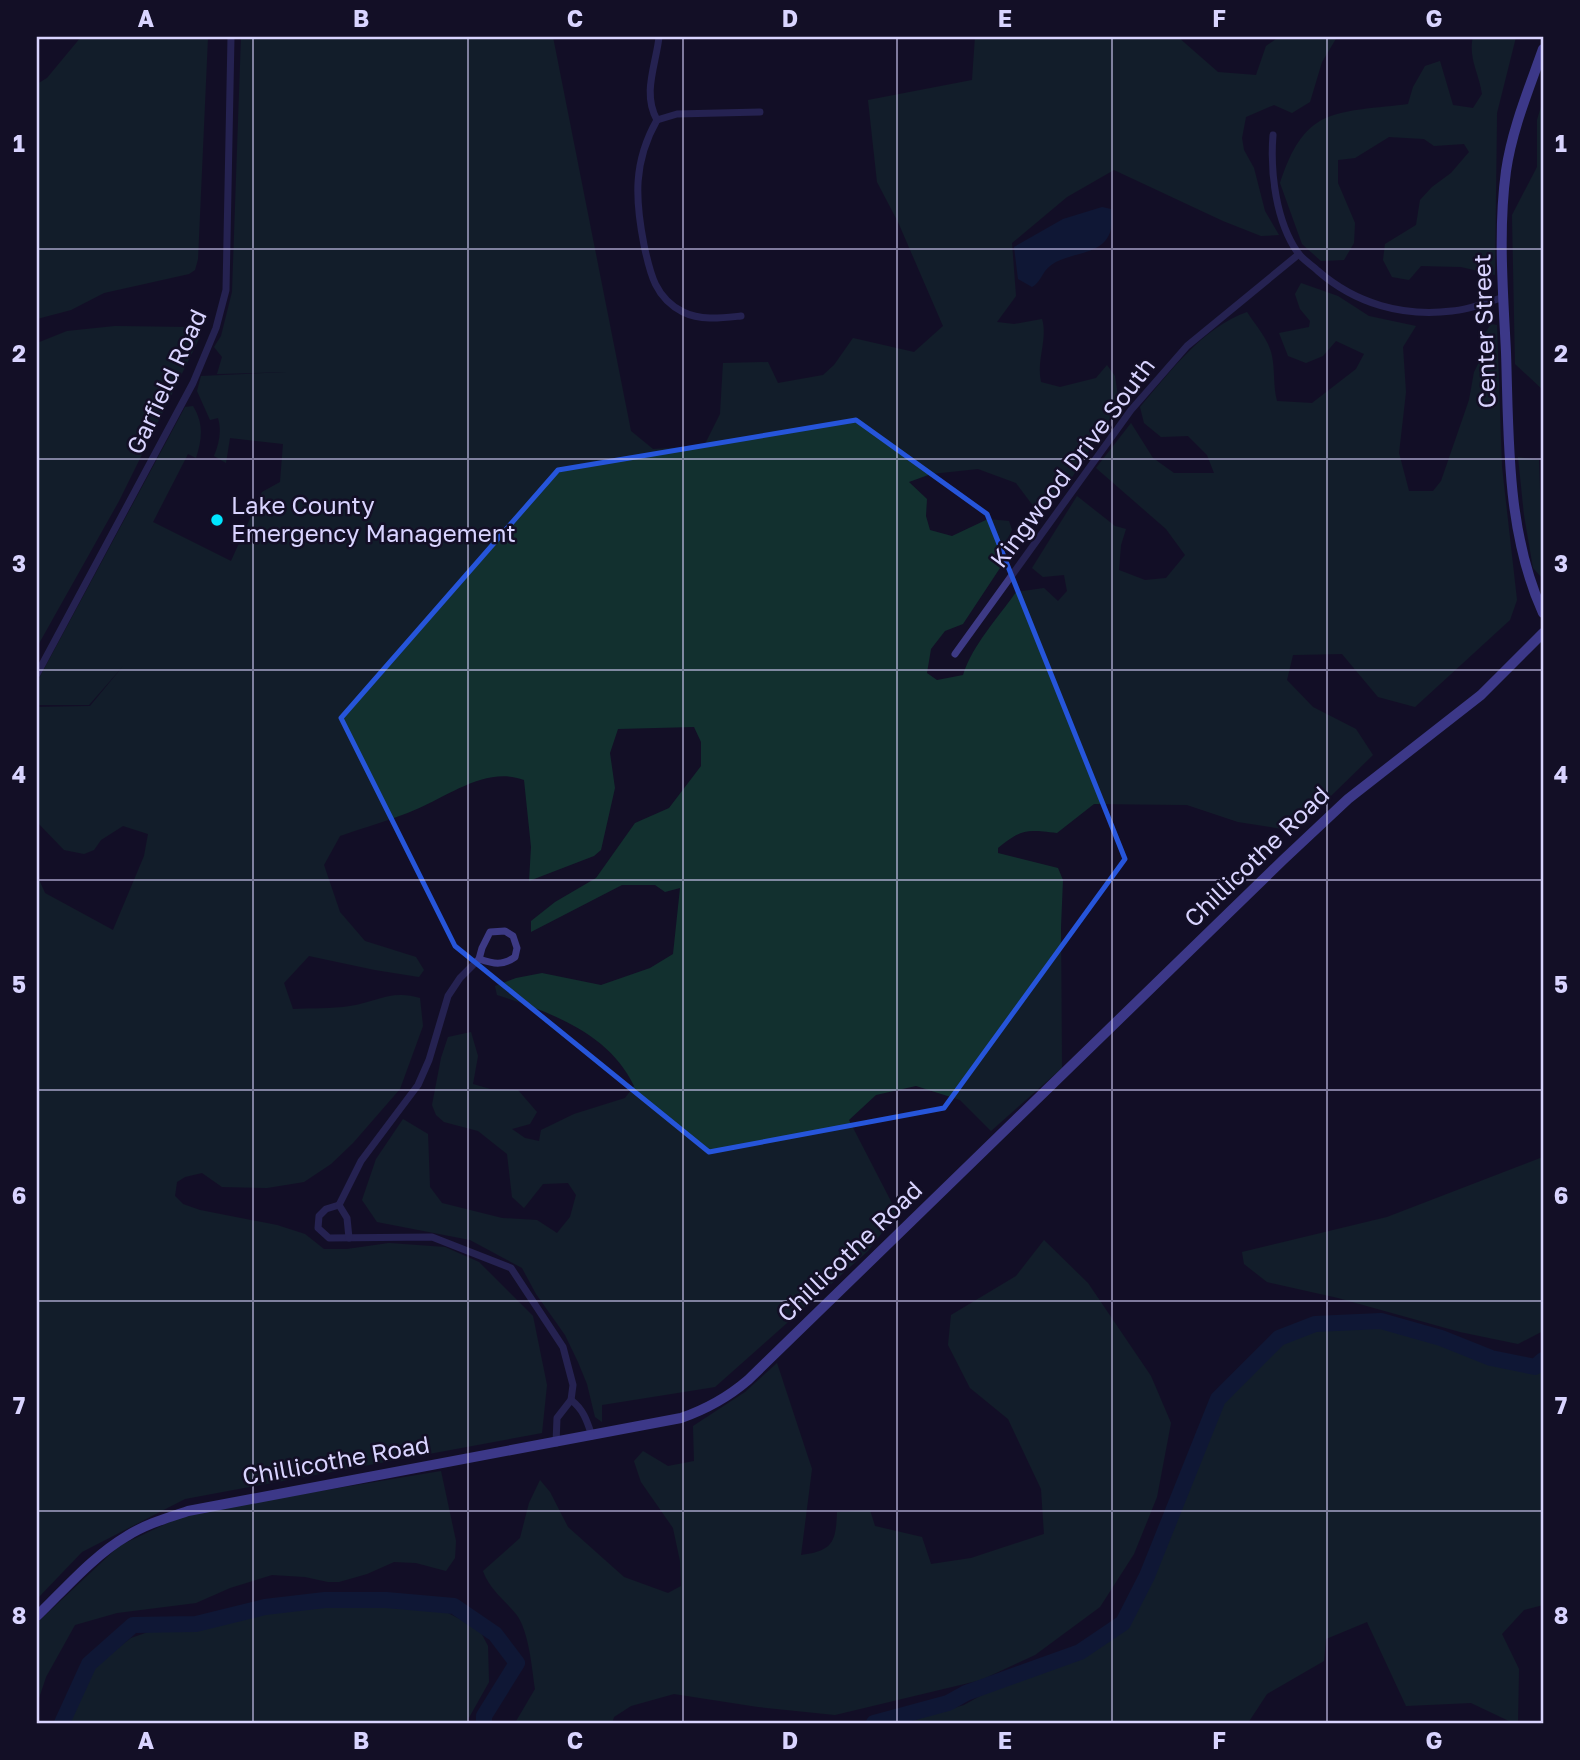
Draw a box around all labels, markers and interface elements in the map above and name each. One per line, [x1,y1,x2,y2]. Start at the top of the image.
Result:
text: A [138,4,155,32]
text: B [353,4,369,32]
text: C [567,4,583,32]
text: D [782,4,798,32]
text: E [998,4,1012,32]
text: F [1212,4,1226,32]
text: G [1426,4,1442,32]
text: 1 [13,129,25,157]
text: 1 [1555,129,1567,157]
street label: Center Street [1466,253,1501,409]
street label: Garfield Road [119,304,212,458]
text: 2 [12,339,26,367]
text: 2 [1554,339,1568,367]
street label: Kingwood Drive South [983,351,1160,573]
place label: Lake County Emergency Management [231,490,516,547]
marker: Lake County Emergency Management [209,512,225,528]
text: 3 [12,549,26,577]
text: 3 [1554,549,1568,577]
text: 4 [12,760,26,788]
text: 4 [1554,760,1568,788]
street label: Chillicothe Road [1178,780,1334,932]
text: 5 [12,970,26,998]
text: 5 [1554,970,1568,998]
street label: Chillicothe Road [771,1175,927,1327]
text: 6 [12,1181,26,1209]
text: 6 [1554,1181,1568,1209]
text: 7 [13,1391,25,1419]
text: 7 [1555,1391,1567,1419]
street label: Chillicothe Road [240,1429,432,1490]
text: 8 [12,1601,26,1629]
text: 8 [1554,1601,1568,1629]
text: A [138,1726,155,1754]
text: B [353,1726,369,1754]
text: C [567,1726,583,1754]
text: D [782,1726,798,1754]
text: E [998,1726,1012,1754]
text: F [1212,1726,1226,1754]
text: G [1426,1726,1442,1754]

